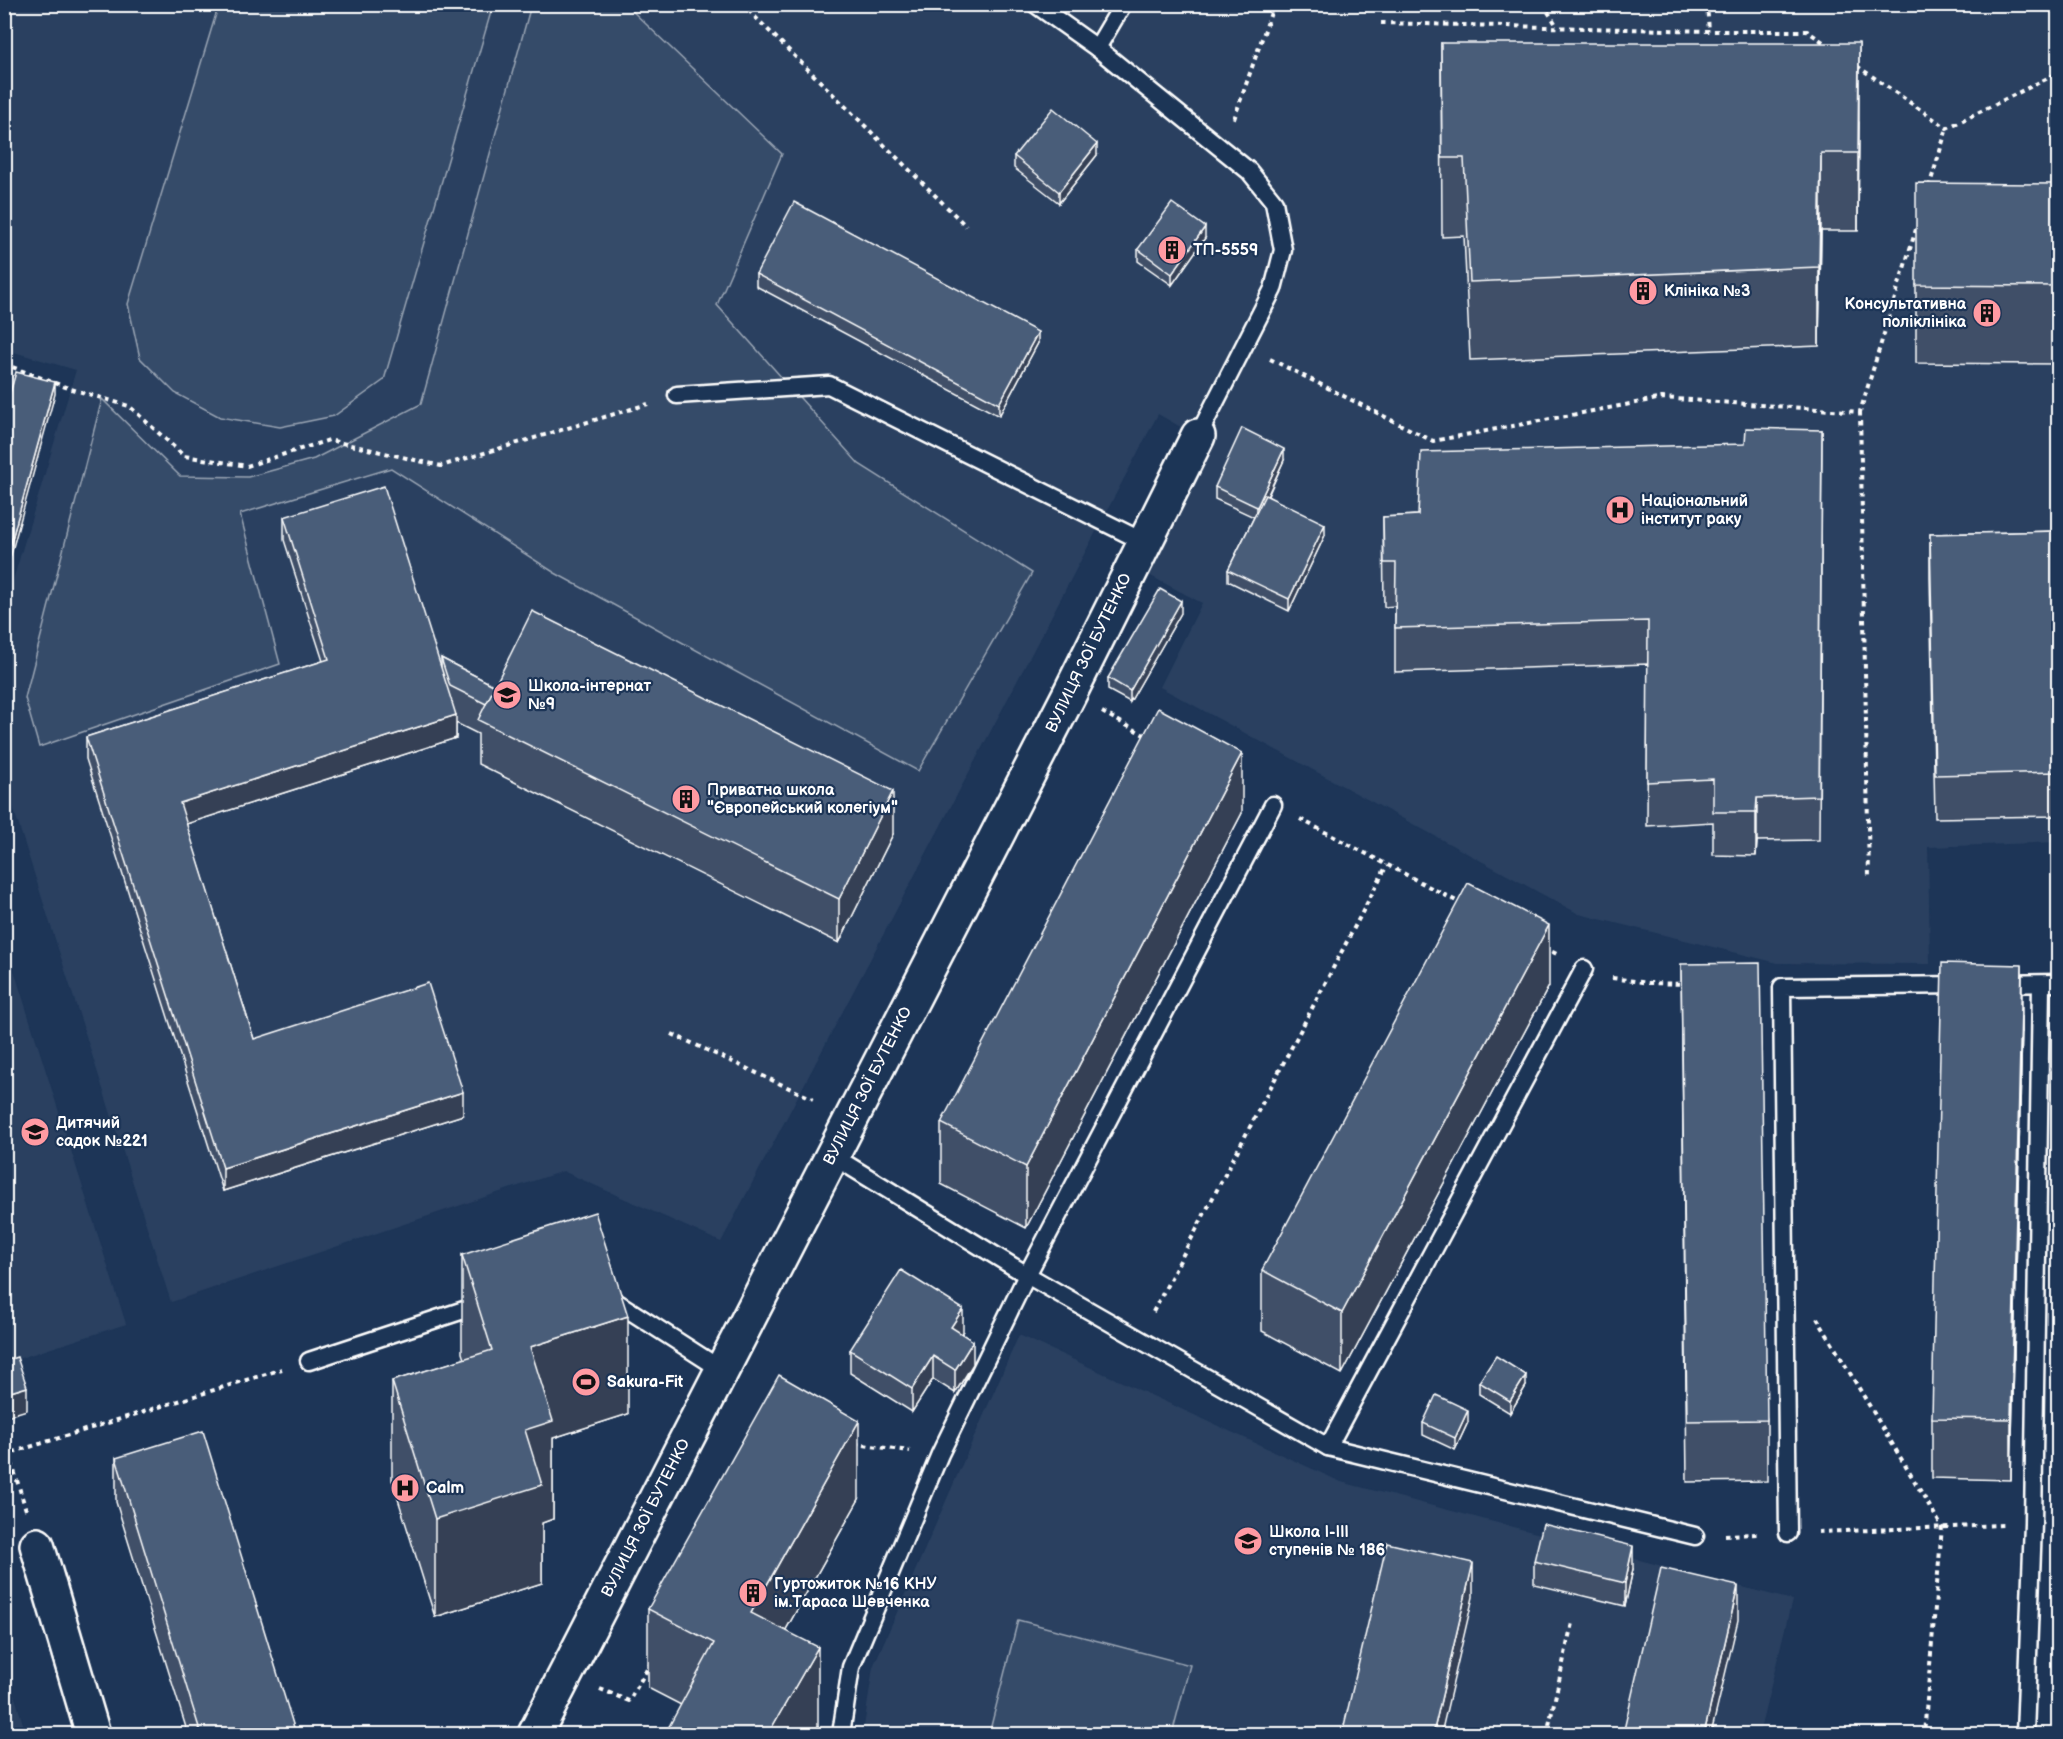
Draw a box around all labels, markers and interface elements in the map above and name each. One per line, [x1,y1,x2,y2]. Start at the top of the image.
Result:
building icon: ТП-5559 [1156,234,1188,266]
place label: ТП-5559 [1193,241,1258,260]
building icon: Клініка №3 [1627,275,1659,307]
place label: Клініка №3 [1664,282,1750,301]
place label: Консультативна поліклініка [1845,295,1967,332]
building icon: Консультативна поліклініка [1971,297,2003,329]
place label: Національний інститут раку [1641,492,1748,529]
hospital icon: Національний інститут раку [1604,494,1636,526]
street label: ВУЛИЦЯ ЗОЇ БУТЕНКО [1040,569,1136,736]
place label: Школа-інтернат №9 [528,677,651,714]
school or university icon: Школа-інтернат №9 [491,679,523,711]
place label: Приватна школа "Європейський колегіум" [707,781,898,818]
building icon: Приватна школа "Європейський колегіум" [670,783,702,815]
street label: ВУЛИЦЯ ЗОЇ БУТЕНКО [818,1002,916,1168]
place label: Дитячий садок №221 [56,1114,148,1151]
school or university icon: Дитячий садок №221 [19,1116,51,1148]
sports icon: Sakura-Fit [570,1366,602,1398]
place label: Sakura-Fit [607,1373,684,1392]
street label: ВУЛИЦЯ ЗОЇ БУТЕНКО [596,1434,694,1600]
hospital icon: Calm [389,1472,421,1504]
place label: Calm [426,1479,464,1498]
place label: Школа І-ІІІ ступенів № 186 [1269,1523,1386,1560]
school or university icon: Школа І-ІІІ ступенів № 186 [1232,1525,1264,1557]
place label: Гуртожиток №16 КНУ ім.Тараса Шевченка [774,1575,937,1612]
building icon: Гуртожиток №16 КНУ ім.Тараса Шевченка [737,1577,769,1609]

